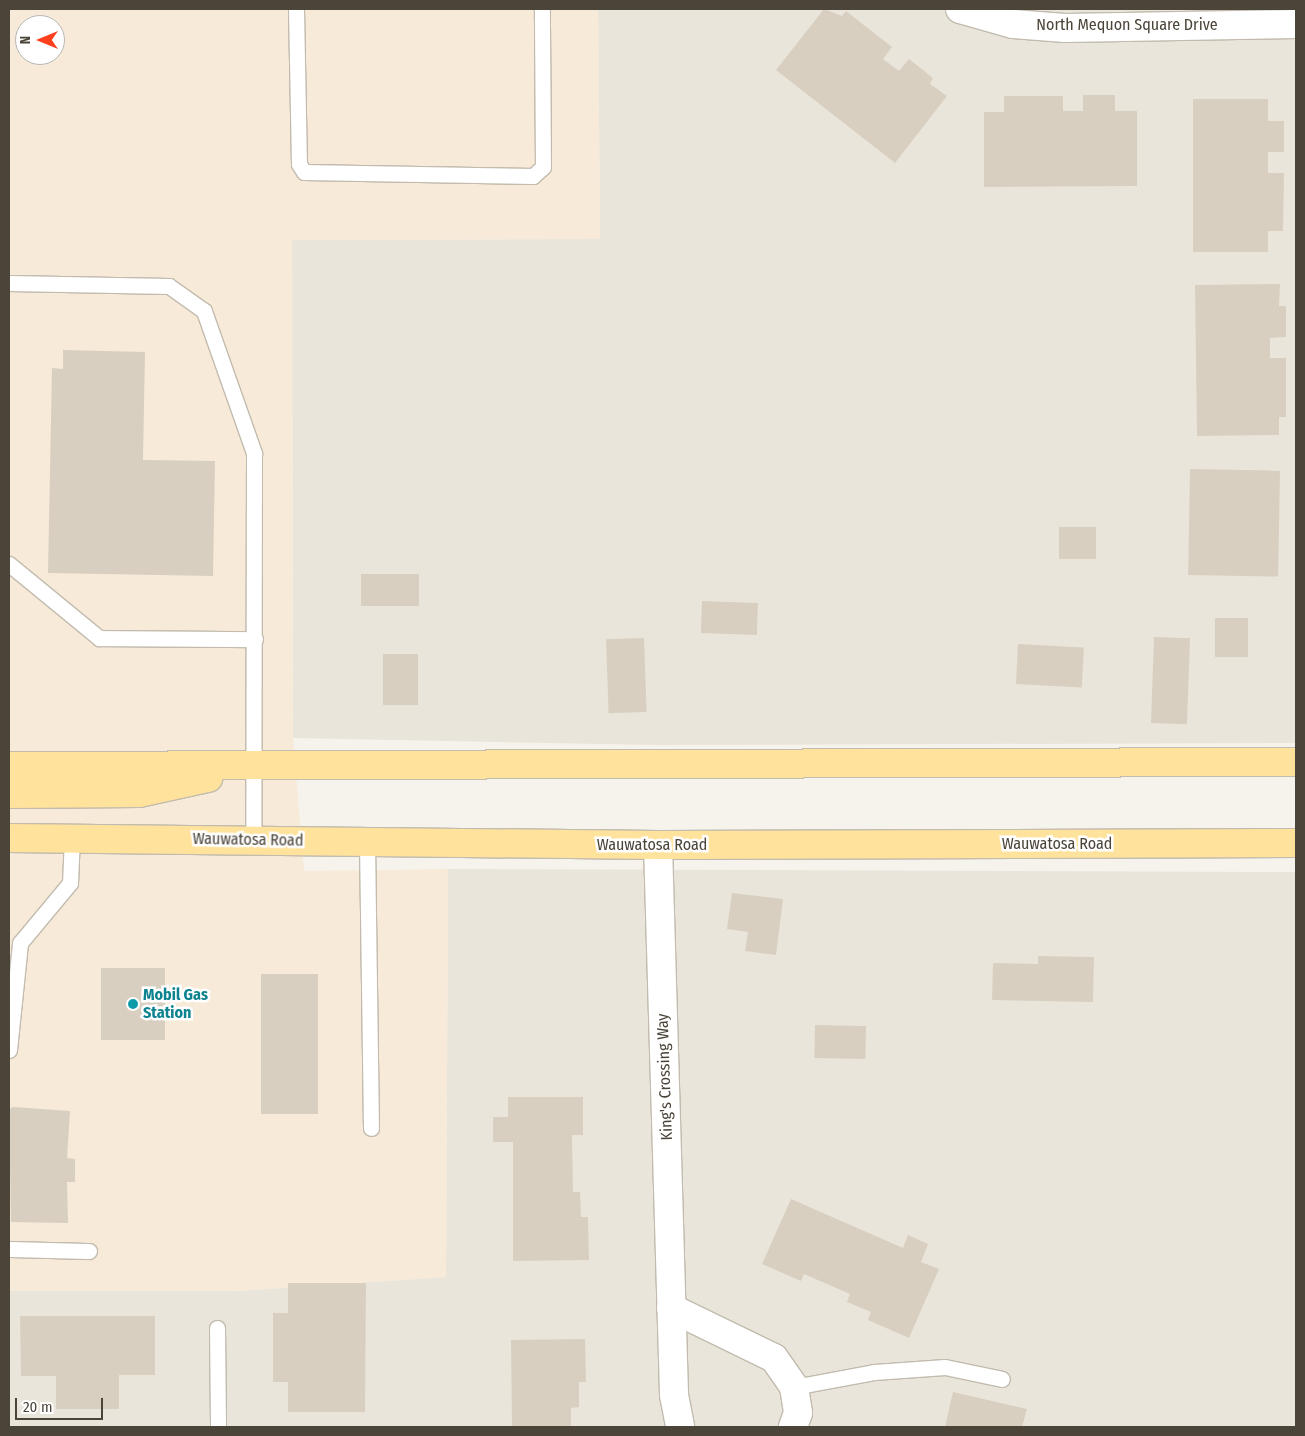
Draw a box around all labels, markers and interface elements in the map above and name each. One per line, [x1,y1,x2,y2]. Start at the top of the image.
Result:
north arrow [15,15,65,65]
street label: North Mequon Square Drive [1036,15,1218,35]
text: N [17,36,34,44]
street label: Wauwatosa Road [192,829,304,851]
street label: Wauwatosa Road [1002,834,1112,854]
street label: Wauwatosa Road [597,835,707,855]
place label: Mobil Gas Station [143,985,208,1023]
marker: Mobil Gas Station [127,998,139,1010]
street label: King's Crossing Way [653,1013,677,1141]
scale bar [18,1388,105,1420]
text: 20 m [23,1398,53,1416]

